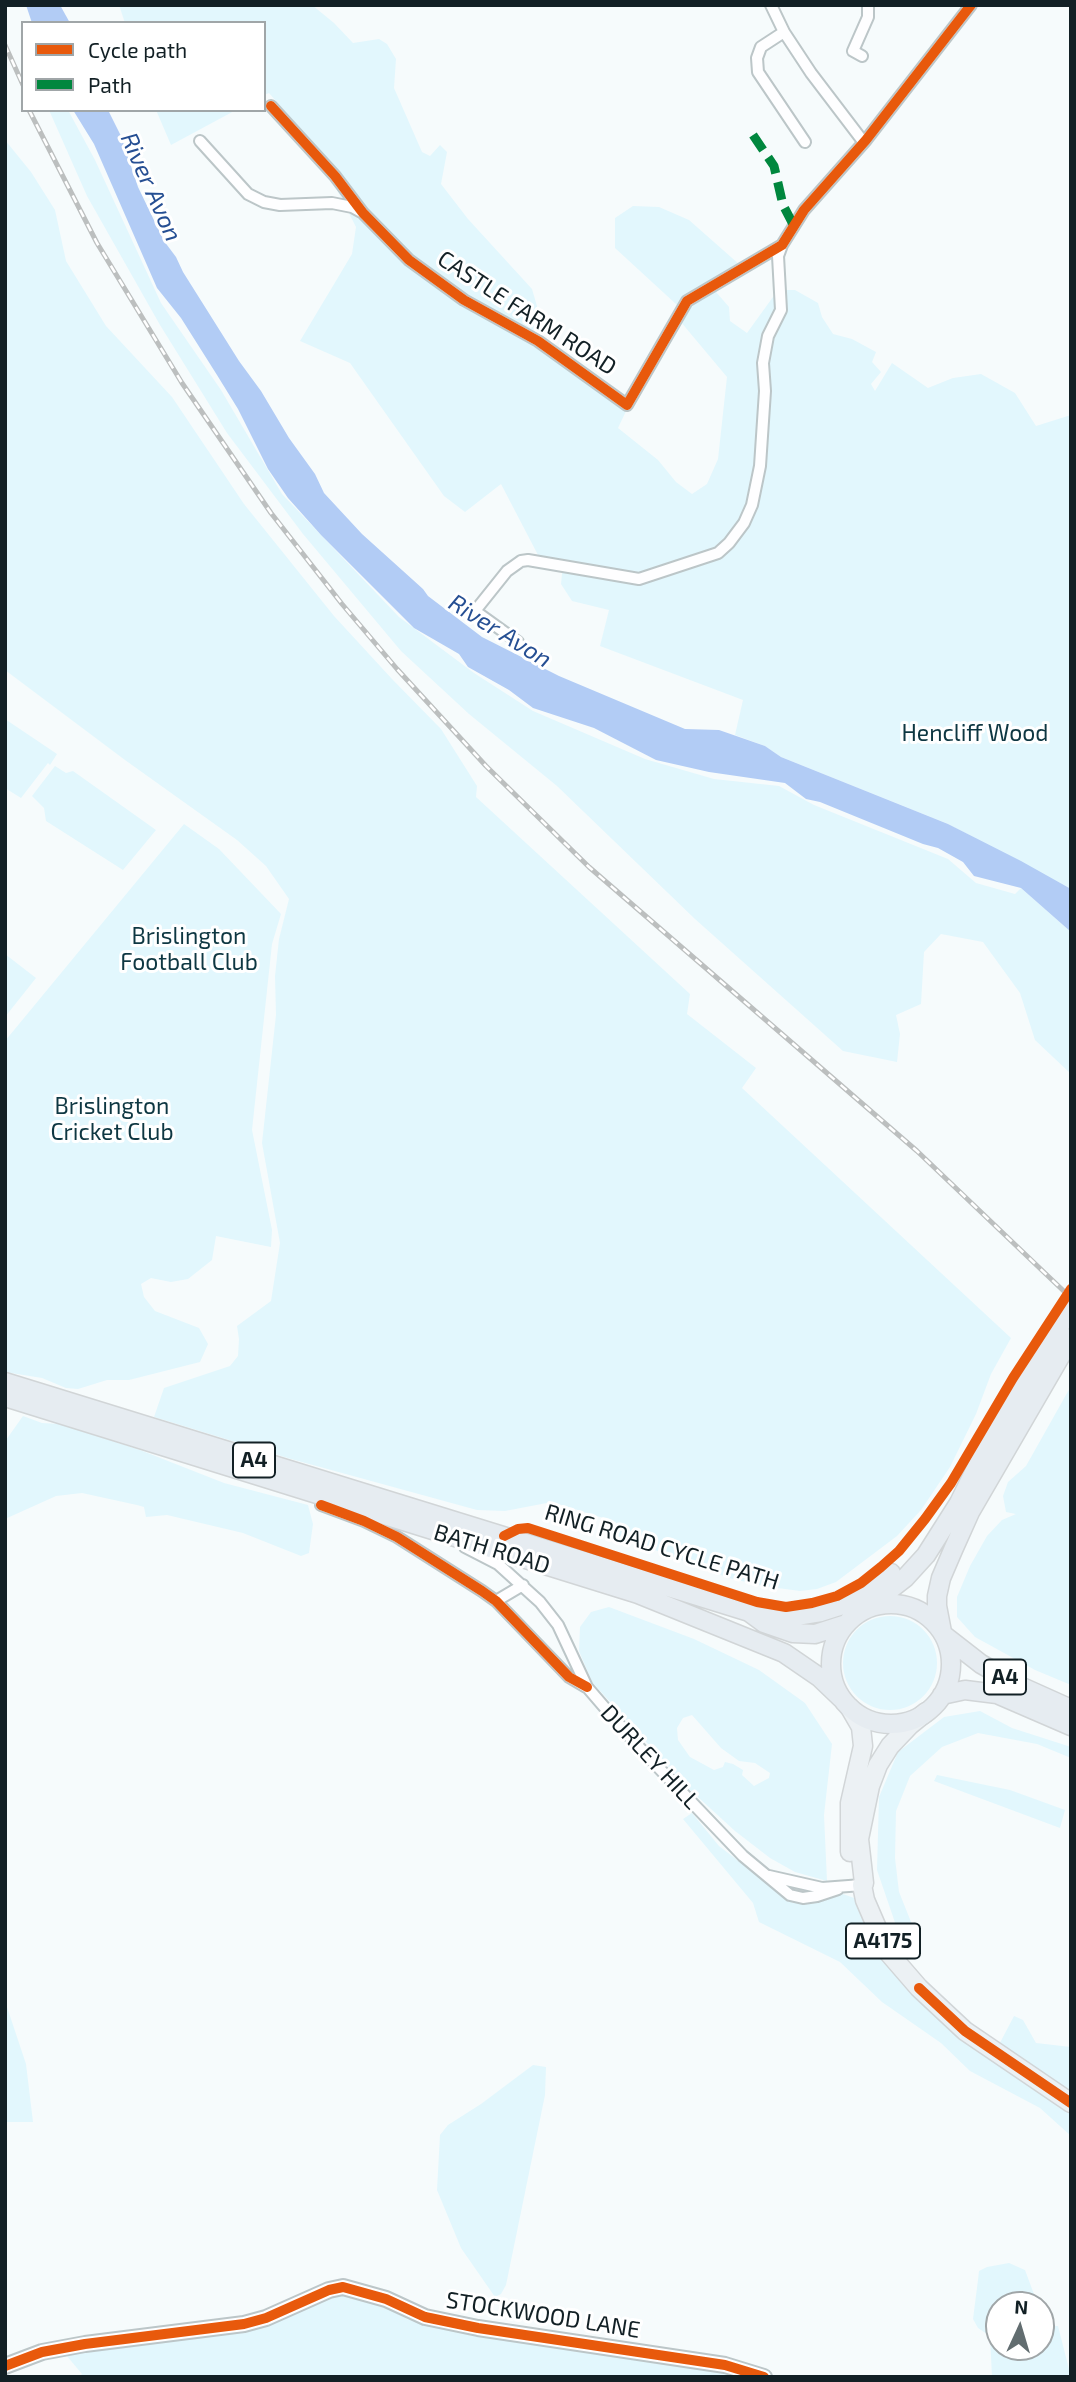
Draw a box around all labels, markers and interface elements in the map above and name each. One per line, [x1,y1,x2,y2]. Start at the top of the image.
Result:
legend [21,21,266,112]
text: Cycle path [88,37,187,62]
text: Path [88,72,132,97]
water label: River Avon [114,128,188,246]
street label: CASTLE FARM ROAD [432,245,622,381]
water label: River Avon [443,588,557,674]
park label: Hencliff Wood [901,719,1049,747]
park label: Brislington Football Club [120,922,258,976]
park label: Brislington Cricket Club [50,1092,174,1146]
road number: A4 [233,1442,275,1478]
street label: RING ROAD CYCLE PATH [542,1498,782,1596]
street label: BATH ROAD [431,1518,553,1580]
road number: A4 [984,1660,1026,1694]
street label: DURLEY HILL [595,1699,705,1815]
road number: A4175 [846,1924,920,1958]
street label: STOCKWOOD LANE [444,2286,642,2344]
north arrow [985,2291,1055,2361]
text: N [1014,2295,1029,2318]

